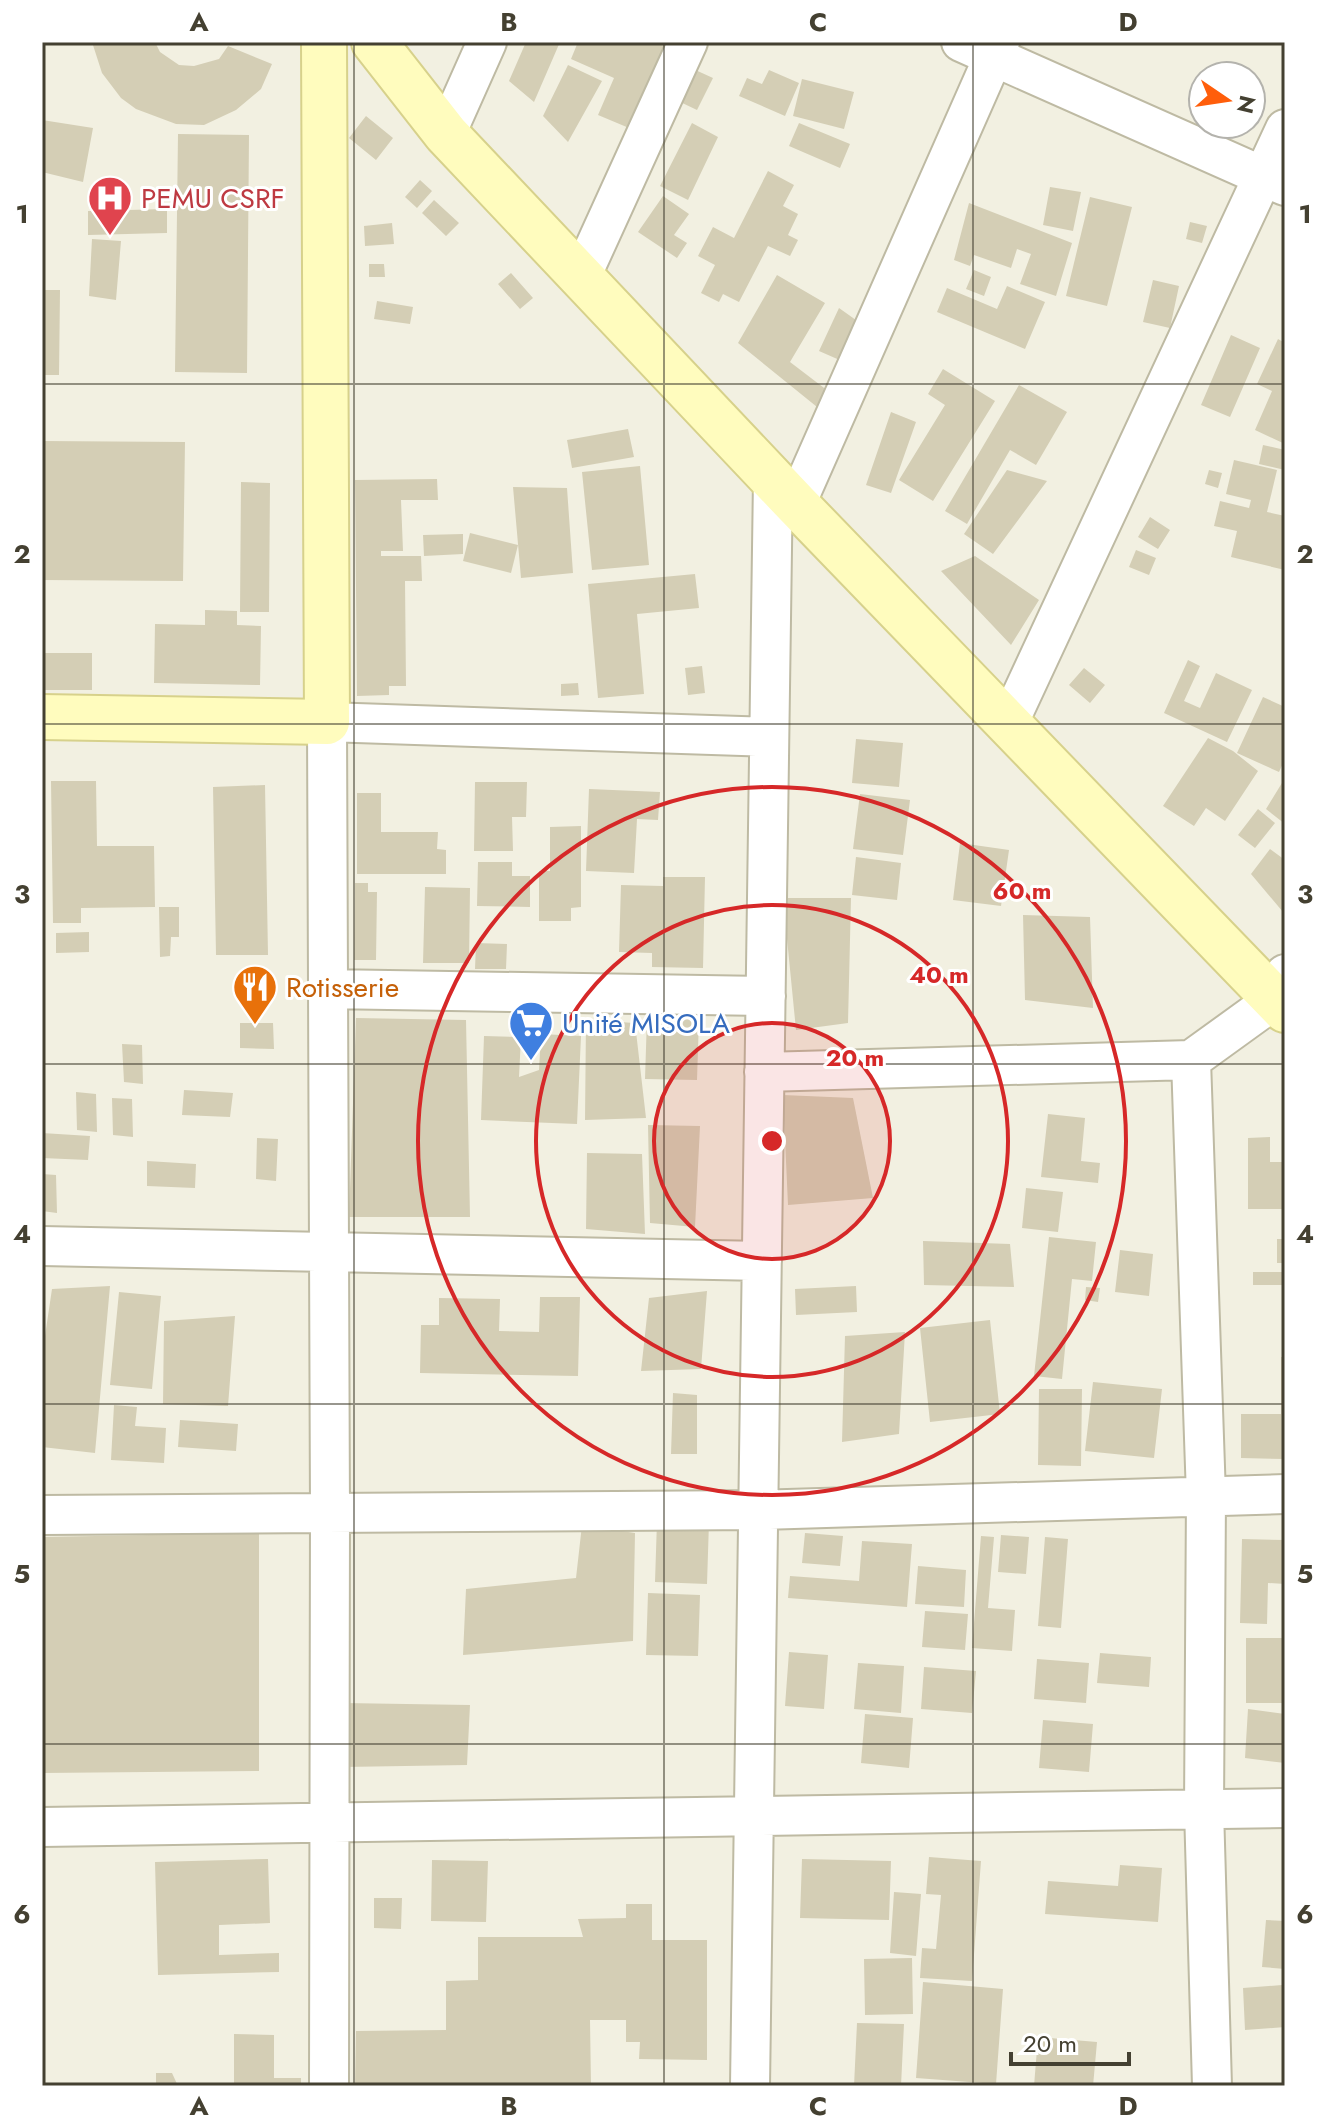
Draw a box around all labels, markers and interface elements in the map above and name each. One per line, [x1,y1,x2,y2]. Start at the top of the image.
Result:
text: A [188,3,209,41]
text: B [500,3,518,41]
text: C [809,3,827,41]
text: D [1118,3,1138,41]
north arrow [1187,60,1267,140]
text: N [1229,92,1264,117]
hospital icon: PEMU CSRF [86,174,134,237]
place label: PEMU CSRF [141,178,285,219]
text: 1 [15,195,29,233]
text: 1 [1298,195,1312,233]
text: 2 [13,535,31,573]
text: 2 [1296,535,1314,573]
text: 60 m [993,873,1051,908]
text: 3 [14,875,30,913]
text: 3 [1297,875,1313,913]
text: 40 m [909,957,969,992]
restaurant icon: Rotisserie [231,963,279,1026]
place label: Rotisserie [286,967,399,1008]
supermarket icon: Unité MISOLA [507,999,555,1062]
place label: Unité MISOLA [562,1003,730,1044]
text: 20 m [826,1040,884,1075]
centre of rings [758,1127,786,1155]
text: 4 [13,1215,31,1253]
text: 4 [1296,1215,1314,1253]
text: 5 [14,1555,30,1593]
text: 5 [1297,1555,1313,1593]
text: 6 [13,1895,31,1933]
text: 6 [1296,1895,1314,1933]
scale bar [1011,2016,1129,2066]
text: 20 m [1023,2026,1077,2061]
text: A [188,2087,209,2125]
text: B [500,2087,518,2125]
text: C [809,2087,827,2125]
text: D [1118,2087,1138,2125]

